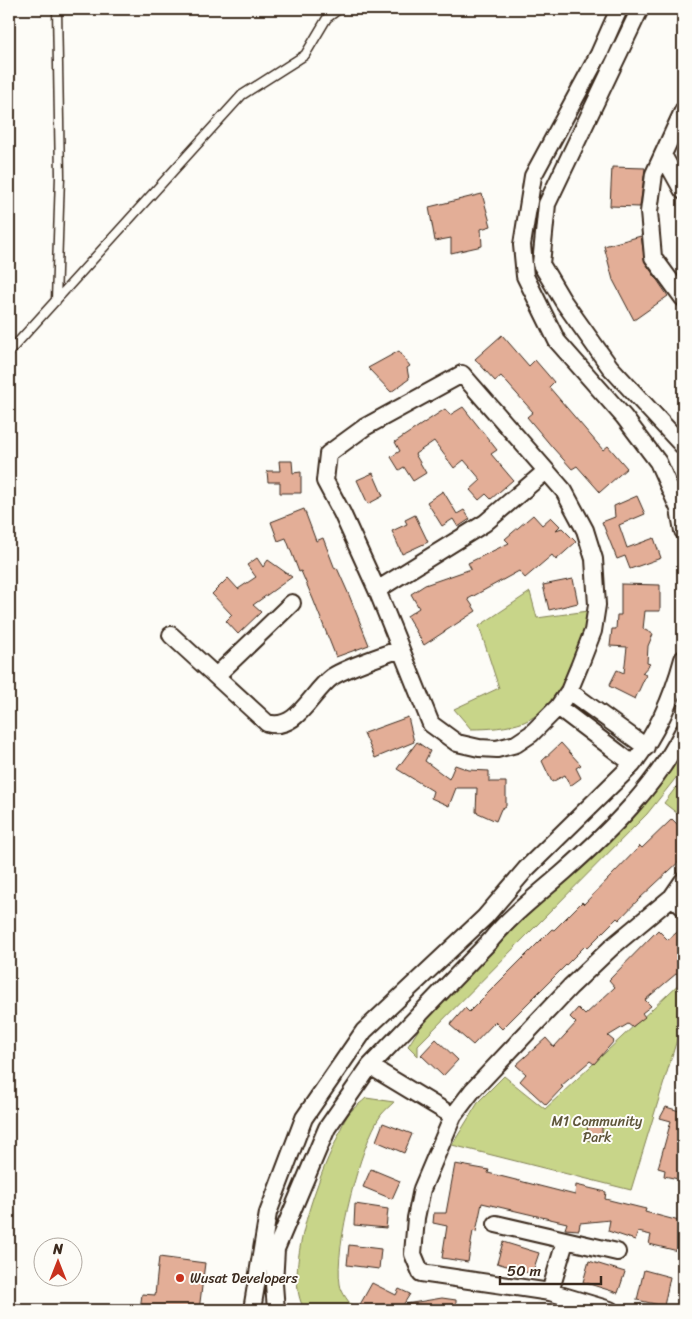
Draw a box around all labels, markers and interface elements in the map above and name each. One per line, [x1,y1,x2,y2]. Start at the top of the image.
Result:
park label: M1 Community Park [552,1109,643,1150]
north arrow [32,1236,82,1286]
text: N [52,1237,63,1262]
scale bar [500,1254,601,1286]
text: 50 m [507,1258,542,1284]
place label: Wusat Developers [190,1266,298,1291]
marker: Wusat Developers [174,1272,186,1284]

